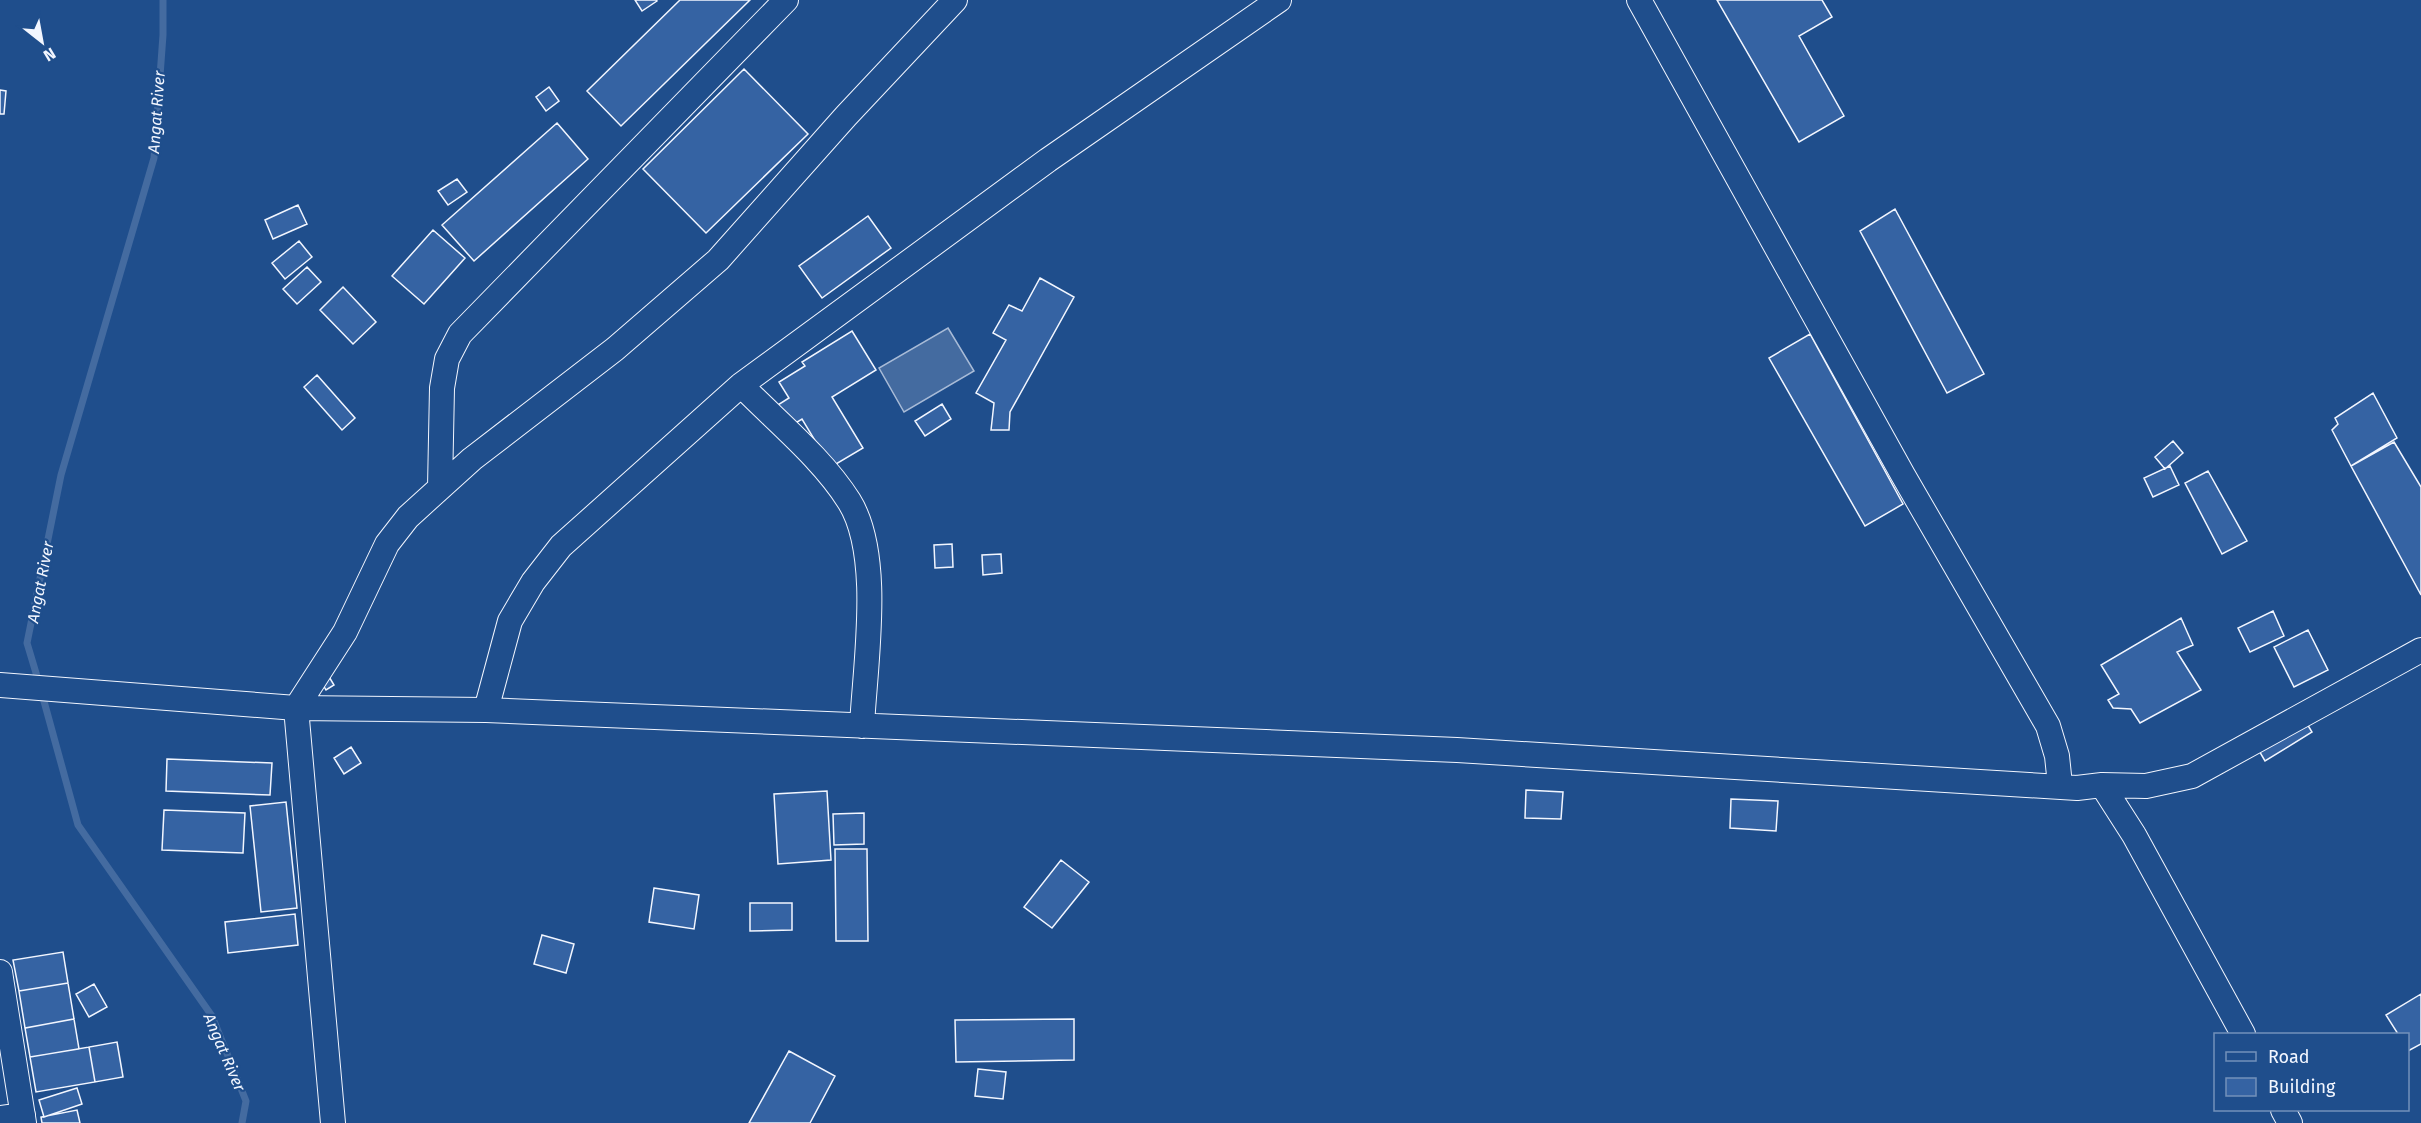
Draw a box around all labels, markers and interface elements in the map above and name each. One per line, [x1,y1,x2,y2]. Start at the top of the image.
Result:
north arrow [12,12,72,72]
text: N [40,44,59,65]
water label: Angat River [144,69,169,155]
water label: Angat River [23,539,58,625]
water label: Angat River [199,1009,250,1095]
legend [2214,1033,2409,1111]
text: Road [2268,1046,2310,1068]
text: Building [2268,1076,2336,1098]

